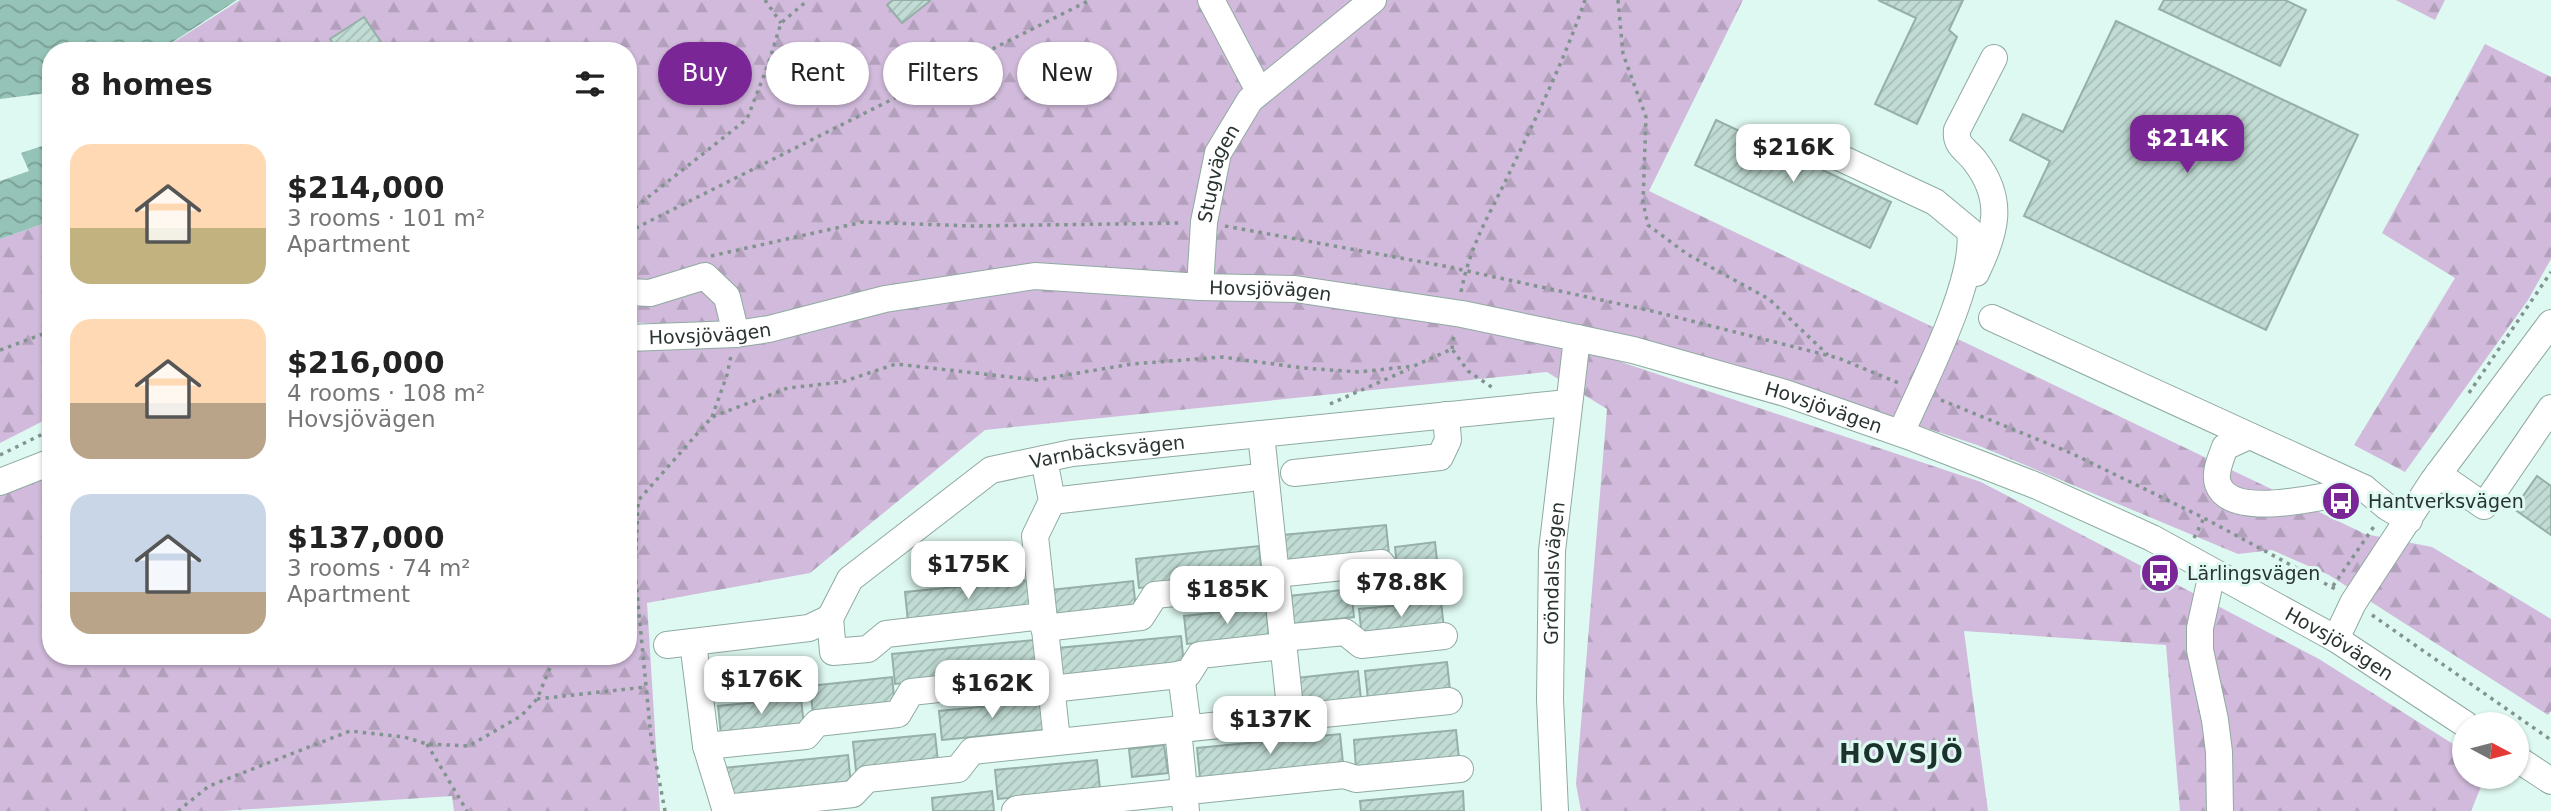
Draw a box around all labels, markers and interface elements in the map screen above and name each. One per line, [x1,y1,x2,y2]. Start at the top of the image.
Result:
chip: Buy [658,42,752,105]
chip: Rent [766,42,869,105]
chip: Filters [883,42,1003,105]
chip: New [1017,42,1117,105]
icon: filters [571,65,609,103]
text: 8 homes [70,67,213,102]
pin: $214K [2138,116,2236,175]
street label: Stugvägen [1193,120,1244,224]
pin: $216K [1744,124,1842,184]
text: $214K [2146,125,2228,151]
text: $216K [1752,134,1834,160]
text: $214,000 [287,170,445,205]
icon: home [126,172,210,256]
text: 3 rooms · 101 m² [287,205,485,231]
text: Apartment [287,231,410,257]
street label: Hovsjövägen [1209,276,1333,305]
street label: Hovsjövägen [648,318,773,348]
text: $216,000 [287,345,445,380]
icon: home [126,347,210,431]
street label: Hovsjövägen [1762,377,1885,437]
text: 4 rooms · 108 m² [287,380,485,406]
text: Hovsjövägen [287,406,435,432]
street label: Varnbäcksvägen [1028,431,1186,473]
bus stop icon: Hantverksvägen [2320,480,2362,522]
place label: Hantverksvägen [2368,490,2524,512]
street label: Gröndalsvägen [1540,500,1569,645]
text: $137,000 [287,520,445,555]
icon: home [126,522,210,606]
pin: $175K [919,542,1017,601]
text: $175K [927,551,1009,577]
bus stop icon: Lärlingsvägen [2139,552,2181,594]
text: 3 rooms · 74 m² [287,555,471,581]
pin: $78.8K [1344,560,1458,619]
place label: Lärlingsvägen [2187,562,2320,584]
pin: $185K [1178,566,1276,626]
text: $78.8K [1356,569,1446,595]
text: $185K [1186,576,1268,602]
text: Apartment [287,581,410,607]
street label: Hovsjövägen [2282,602,2398,685]
pin: $176K [712,656,810,716]
pin: $162K [943,660,1041,720]
text: $176K [720,666,802,692]
text: $162K [951,670,1033,696]
pin: $137K [1221,696,1319,756]
text: $137K [1229,706,1311,732]
north arrow [2452,712,2529,789]
map controls [2452,712,2529,789]
district label: HOVSJÖ [1839,737,1965,769]

